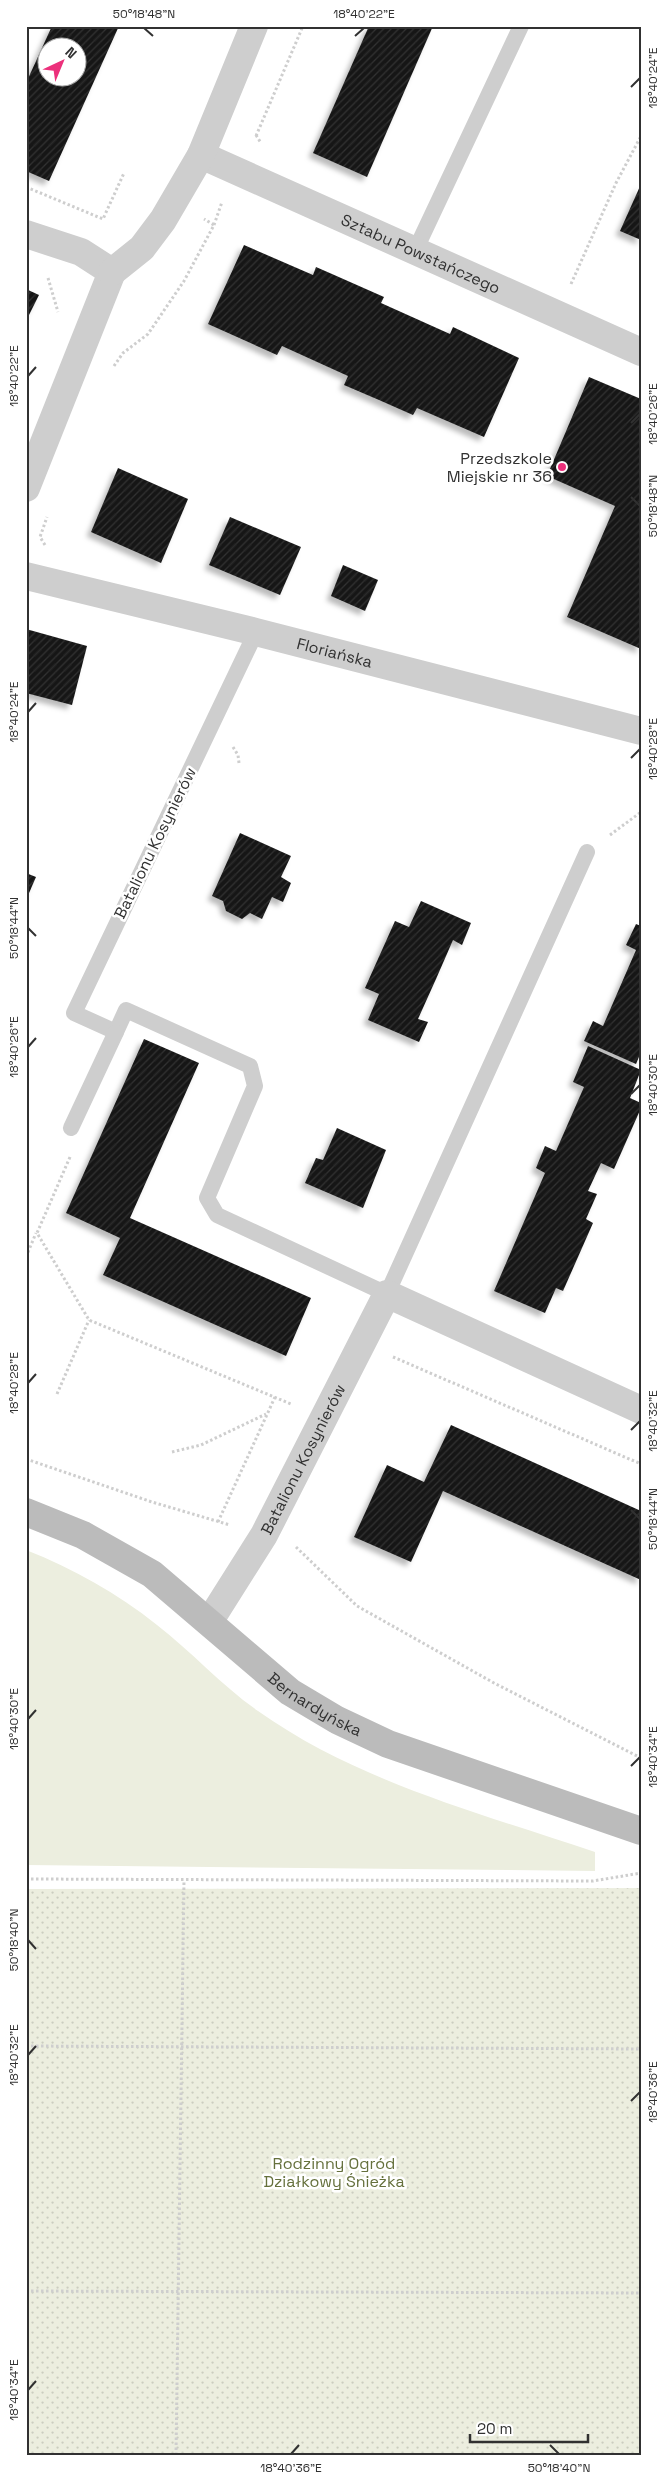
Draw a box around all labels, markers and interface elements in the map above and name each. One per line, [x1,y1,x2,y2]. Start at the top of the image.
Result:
text: 50°18'48"N [113,6,175,22]
text: 18°40'22"E [333,6,395,22]
north arrow [38,38,88,88]
text: N [61,43,81,62]
text: 18°40'24"E [645,47,661,109]
street label: Sztabu Powstańczego [338,209,504,298]
text: 18°40'22"E [6,345,22,407]
text: 18°40'26"E [645,383,661,445]
place label: Przedszkole Miejskie nr 36 [447,448,552,487]
marker: Przedszkole Miejskie nr 36 [556,461,568,473]
text: 50°18'48"N [645,475,661,537]
street label: Floriańska [295,632,375,672]
text: 18°40'24"E [6,681,22,743]
text: 18°40'28"E [645,718,661,780]
street label: Batalionu Kosynierów [109,764,201,922]
text: 50°18'44"N [6,897,22,959]
text: 18°40'26"E [6,1016,22,1078]
text: 18°40'30"E [645,1054,661,1116]
text: 18°40'28"E [6,1352,22,1414]
street label: Batalionu Kosynierów [256,1380,350,1538]
text: 18°40'32"E [645,1390,661,1452]
text: 50°18'44"N [645,1488,661,1550]
street label: Bernardyńska [264,1667,365,1741]
text: 18°40'30"E [6,1688,22,1750]
text: 18°40'34"E [645,1726,661,1788]
text: 50°18'40"N [6,1909,22,1971]
text: 18°40'32"E [6,2024,22,2086]
text: 18°40'36"E [645,2061,661,2123]
park label: Rodzinny Ogród Działkowy Śnieżka [263,2153,405,2192]
text: 18°40'34"E [6,2359,22,2421]
scale bar [470,2411,587,2443]
text: 20 m [477,2419,512,2438]
text: 18°40'36"E [260,2460,322,2476]
text: 50°18'40"N [528,2460,590,2476]

